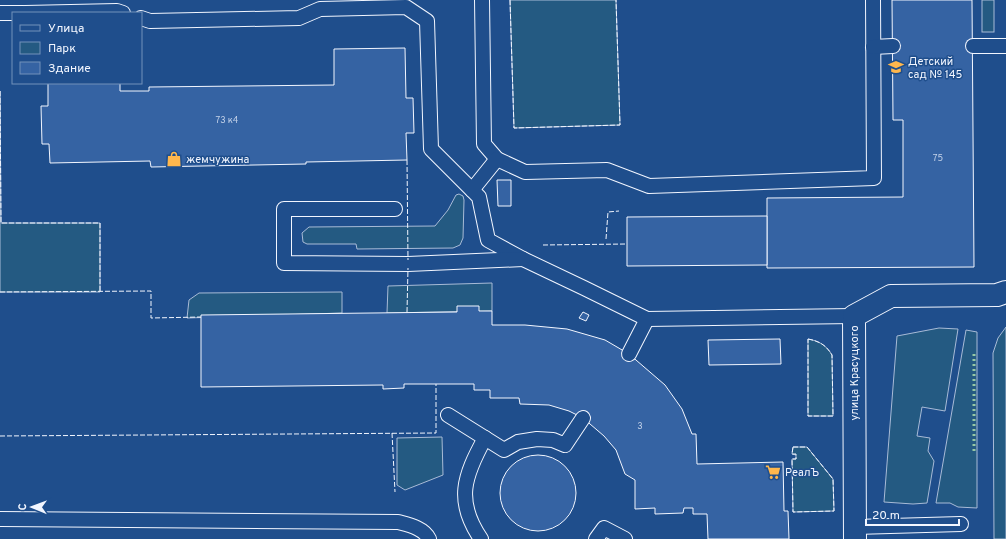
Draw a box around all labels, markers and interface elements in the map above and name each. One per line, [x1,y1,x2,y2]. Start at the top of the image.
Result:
legend [12,12,142,84]
text: Улица [48,21,84,37]
text: Парк [48,41,76,57]
place label: Детский сад № 145 [908,55,962,82]
school or university icon: Детский сад № 145 [887,58,905,76]
text: Здание [48,61,91,77]
house number: 73 к4 [216,115,239,126]
shop icon: жемчужина [165,150,183,168]
place label: жемчужина [186,153,249,167]
house number: 75 [933,153,943,164]
street label: улица Красуцкого [848,325,862,421]
house number: 3 [637,421,643,432]
supermarket icon: РеалЪ [764,463,782,481]
place label: РеалЪ [785,466,819,480]
north arrow [12,487,52,527]
scale bar [866,501,959,527]
text: С [16,503,30,510]
text: 20 m [872,508,900,524]

